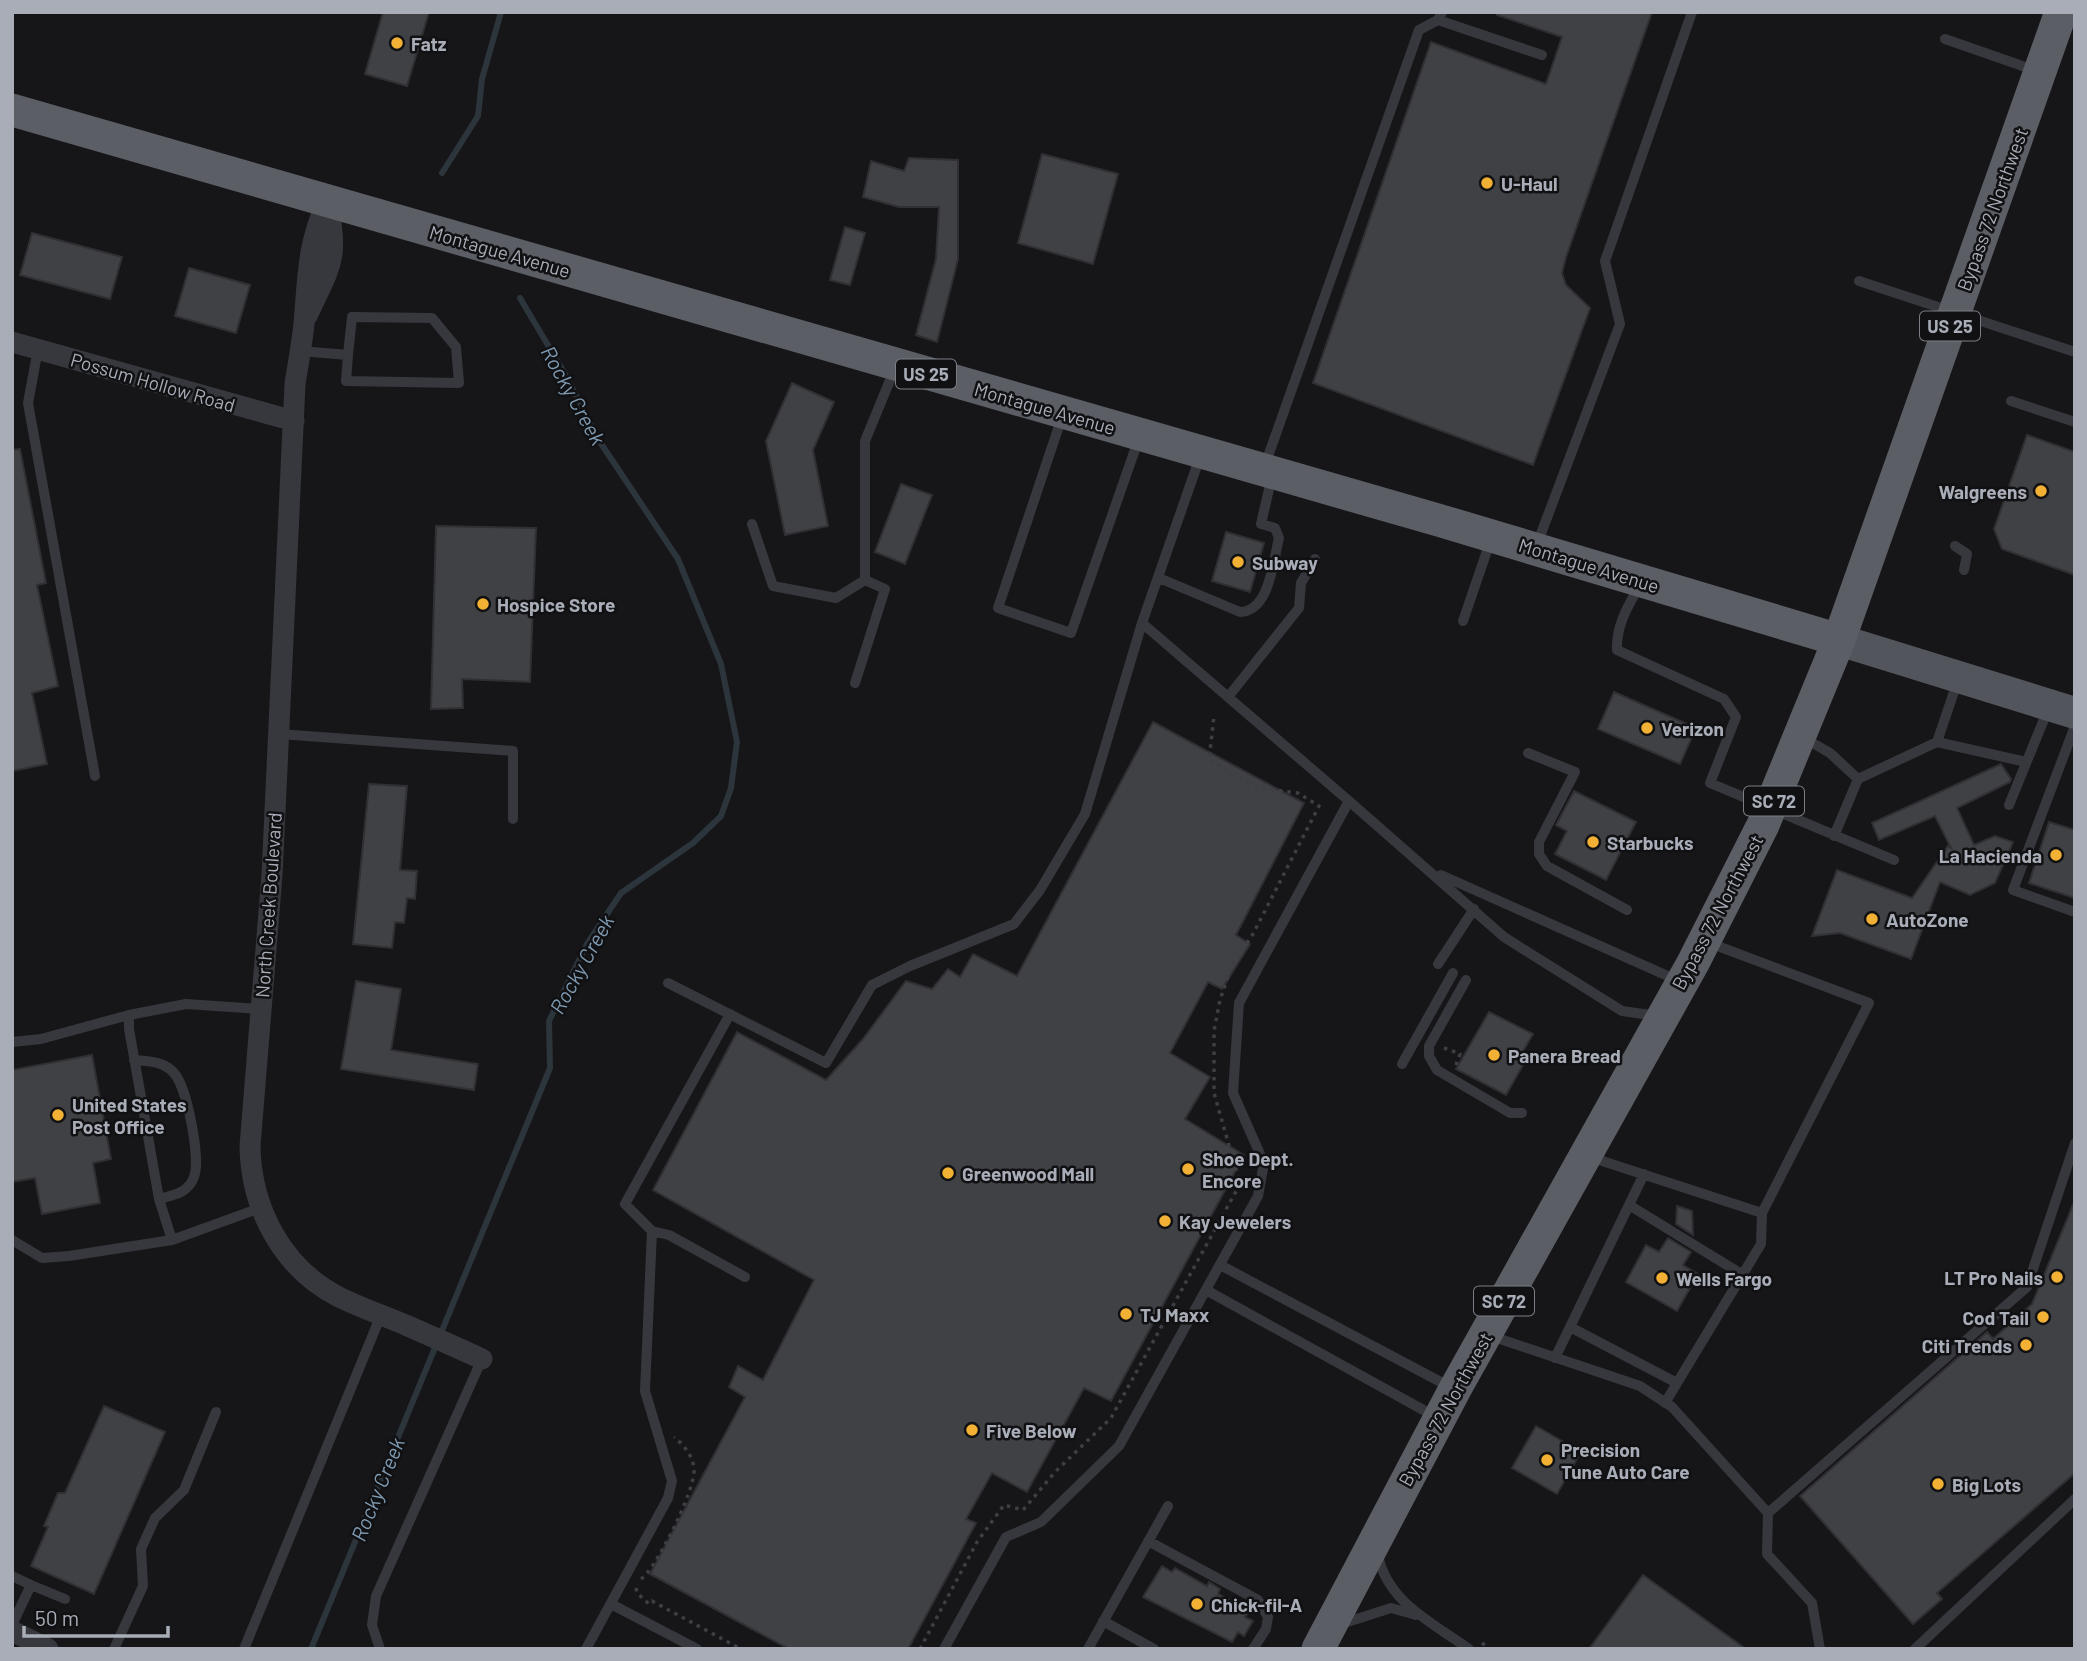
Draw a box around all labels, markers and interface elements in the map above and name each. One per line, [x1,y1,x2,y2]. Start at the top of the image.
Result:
place label: Fatz [411,32,447,55]
marker: Fatz [389,35,405,51]
street label: Bypass 72 Northwest [1952,124,2032,294]
place label: U-Haul [1501,172,1558,195]
marker: U-Haul [1479,175,1495,191]
street label: Montague Avenue [427,220,573,282]
road number: US 25 [1920,312,1980,340]
water label: Rocky Creek [537,341,612,450]
street label: Possum Hollow Road [68,348,238,416]
road number: US 25 [896,360,956,388]
street label: Montague Avenue [972,377,1118,439]
place label: Walgreens [1939,480,2027,503]
marker: Walgreens [2033,483,2049,499]
street label: Montague Avenue [1516,533,1662,597]
place label: Subway [1252,551,1318,574]
marker: Subway [1230,554,1246,570]
place label: Hospice Store [497,593,615,616]
marker: Hospice Store [475,596,491,612]
place label: Verizon [1661,717,1724,740]
marker: Verizon [1639,720,1655,736]
road number: SC 72 [1744,786,1804,816]
street label: North Creek Boulevard [250,812,286,998]
place label: Starbucks [1607,831,1694,854]
street label: Bypass 72 Northwest [1666,831,1768,993]
marker: Starbucks [1585,834,1601,850]
place label: La Hacienda [1939,844,2042,867]
marker: La Hacienda [2048,847,2064,863]
place label: AutoZone [1886,908,1969,931]
water label: Rocky Creek [544,909,619,1018]
marker: AutoZone [1864,911,1880,927]
place label: Panera Bread [1508,1044,1621,1067]
marker: Panera Bread [1486,1047,1502,1063]
place label: United States Post Office [72,1093,186,1138]
marker: United States Post Office [50,1107,66,1123]
place label: Shoe Dept. Encore [1202,1147,1294,1192]
marker: Shoe Dept. Encore [1180,1161,1196,1177]
place label: Greenwood Mall [962,1162,1094,1185]
marker: Greenwood Mall [940,1165,956,1181]
place label: Kay Jewelers [1179,1210,1291,1233]
marker: Kay Jewelers [1157,1213,1173,1229]
place label: LT Pro Nails [1944,1266,2043,1289]
place label: Wells Fargo [1676,1267,1772,1290]
marker: LT Pro Nails [2049,1269,2065,1285]
marker: Wells Fargo [1654,1270,1670,1286]
road number: SC 72 [1474,1286,1534,1316]
place label: TJ Maxx [1140,1303,1209,1326]
marker: TJ Maxx [1118,1306,1134,1322]
place label: Cod Tail [1962,1306,2029,1329]
marker: Cod Tail [2035,1309,2051,1325]
street label: Bypass 72 Northwest [1393,1328,1497,1490]
place label: Citi Trends [1922,1334,2012,1357]
marker: Citi Trends [2018,1337,2034,1353]
place label: Five Below [986,1419,1077,1442]
marker: Five Below [964,1422,980,1438]
water label: Rocky Creek [345,1433,409,1544]
place label: Precision Tune Auto Care [1561,1438,1690,1483]
marker: Precision Tune Auto Care [1539,1452,1555,1468]
place label: Big Lots [1952,1473,2021,1496]
marker: Big Lots [1930,1476,1946,1492]
place label: Chick-fil-A [1211,1593,1303,1616]
scale bar [24,1594,168,1638]
marker: Chick-fil-A [1189,1596,1205,1612]
text: 50 m [35,1605,79,1630]

